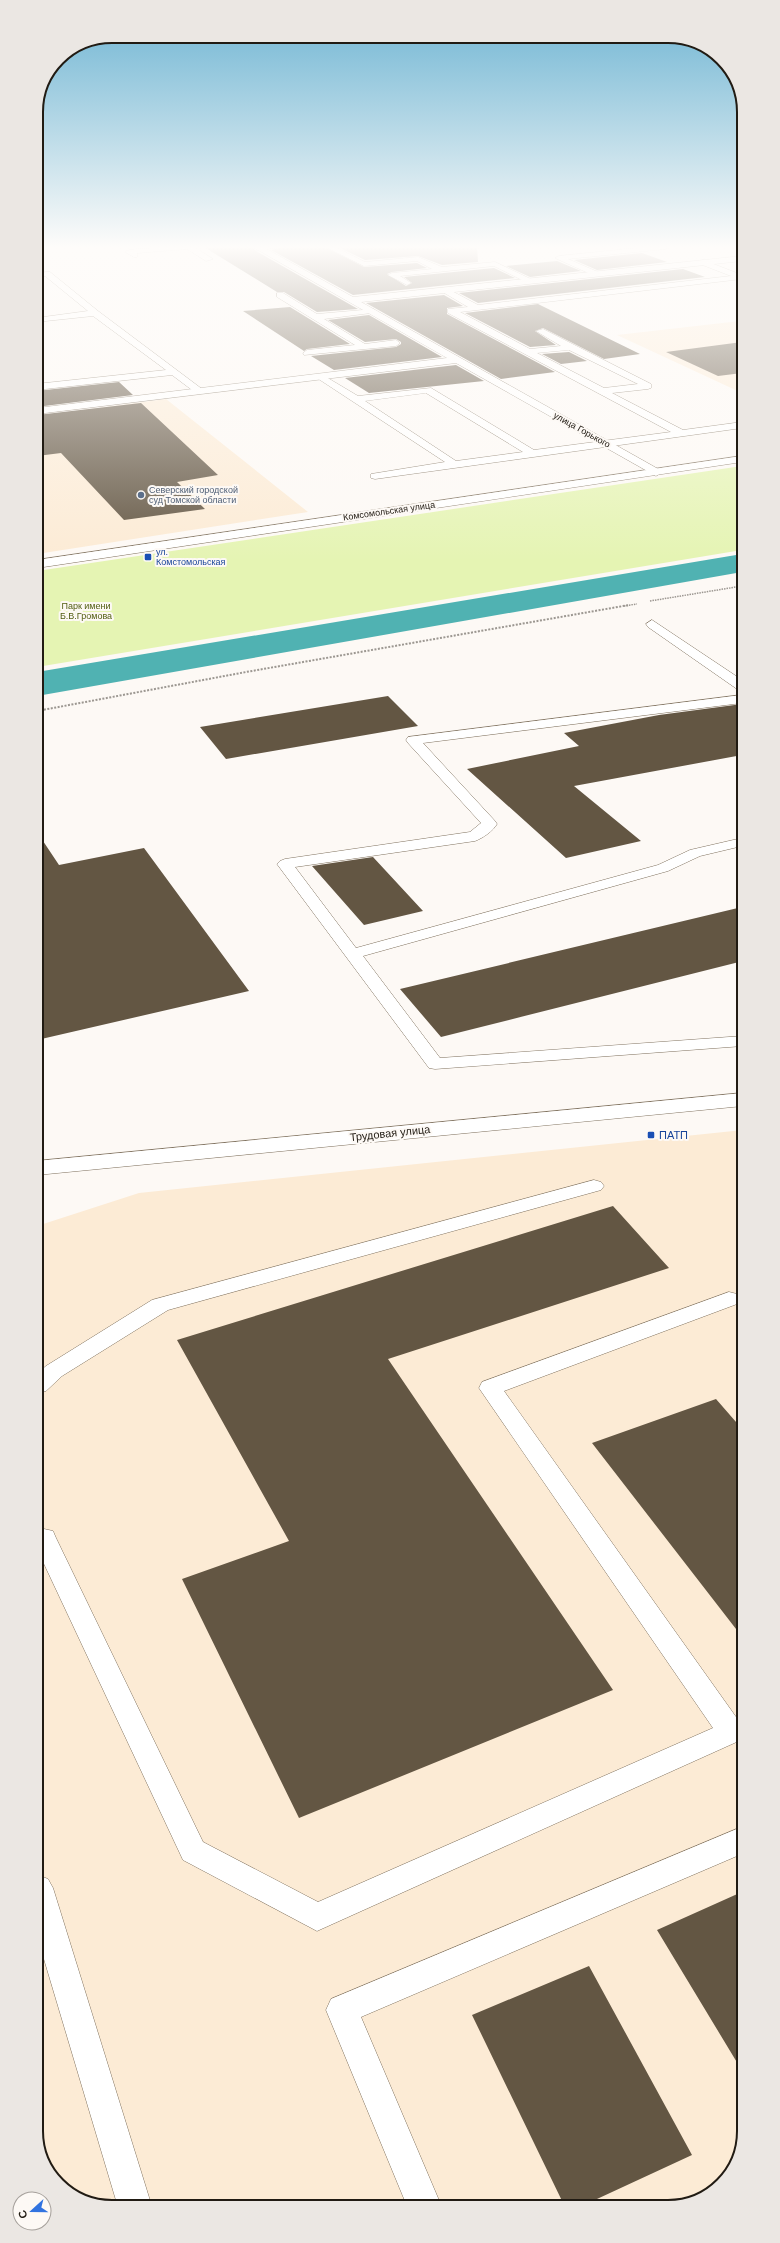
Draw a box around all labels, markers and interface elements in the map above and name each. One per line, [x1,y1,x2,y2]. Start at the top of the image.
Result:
street label: улица Горького [552,410,612,450]
place label: Северский городской суд Томской области [149,485,238,505]
marker: Северский городской суд Томской области [136,490,146,500]
street label: Комсомольская улица [342,500,436,522]
place label: ул. Комстомольская [156,547,226,567]
marker: ул. Комстомольская [143,552,153,562]
park label: Парк имени Б.В.Громова [60,601,112,621]
street label: Трудовая улица [349,1123,432,1143]
place label: ПАТП [659,1129,688,1141]
marker: ПАТП [646,1130,656,1140]
north arrow [12,2191,52,2231]
text: С [16,2209,30,2220]

